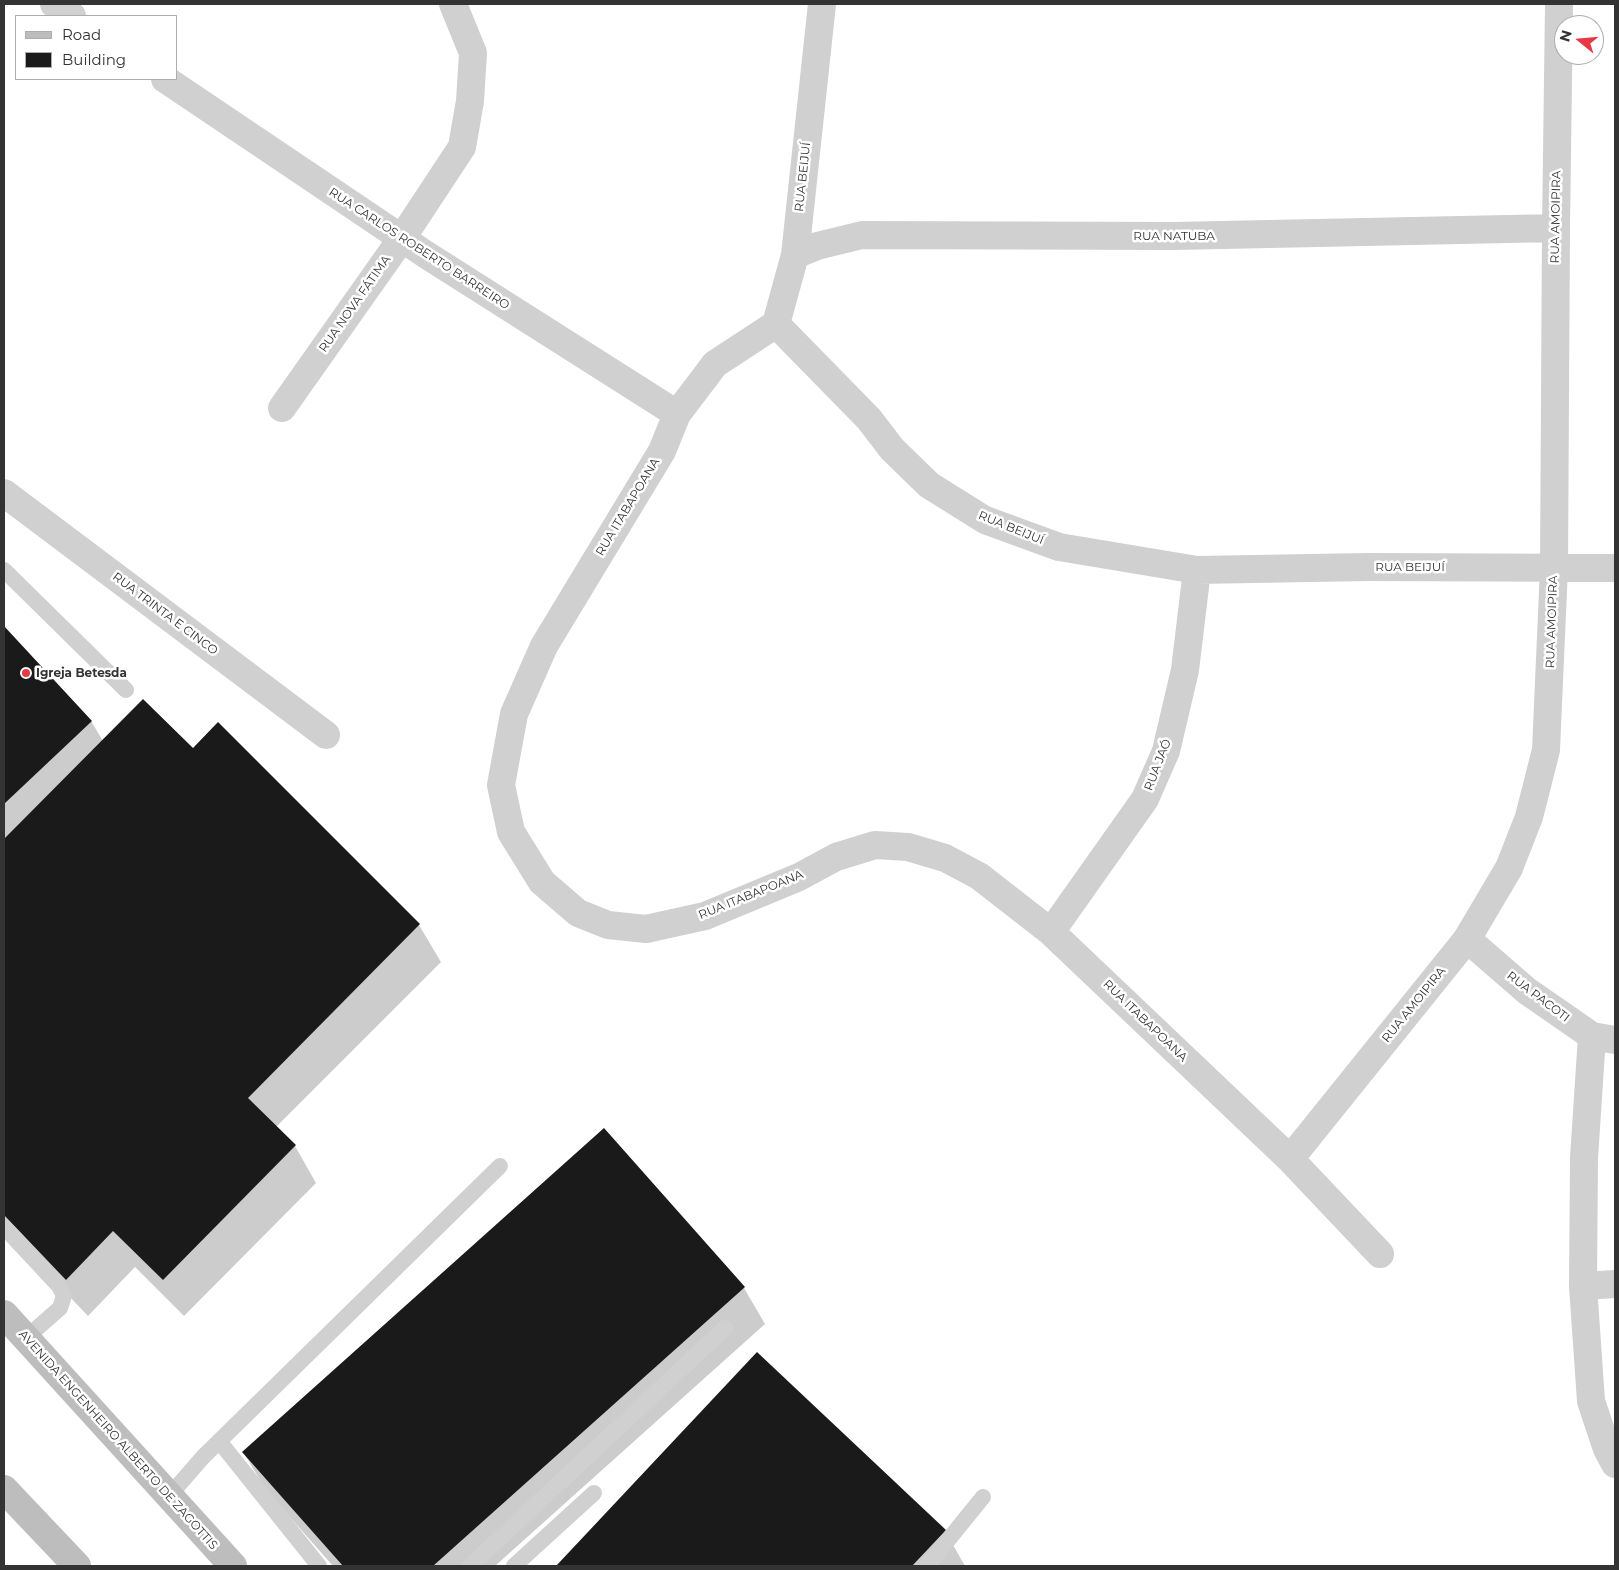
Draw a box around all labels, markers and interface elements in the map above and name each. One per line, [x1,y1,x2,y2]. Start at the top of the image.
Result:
legend [15,15,178,80]
north arrow [1554,15,1604,65]
text: Road [62,25,101,44]
text: N [1555,28,1576,44]
text: Building [62,50,126,69]
street label: RUA BEIJUÍ [792,142,814,212]
street label: RUA AMOIPIRA [1548,170,1564,264]
street label: RUA CARLOS ROBERTO BARREIRO [326,185,512,313]
street label: RUA NATUBA [1133,229,1215,243]
street label: RUA NOVA FÁTIMA [316,253,394,355]
street label: RUA ITABAPOANA [593,455,663,559]
street label: RUA BEIJUÍ [976,508,1046,548]
street label: RUA BEIJUÍ [1375,560,1445,574]
street label: RUA TRINTA E CINCO [110,570,220,658]
street label: RUA AMOIPIRA [1543,575,1561,669]
place label: Igreja Betesda [36,666,127,680]
marker: Igreja Betesda [20,667,32,679]
street label: RUA JAÓ [1142,737,1174,793]
street label: RUA ITABAPOANA [697,867,805,923]
street label: RUA AMOIPIRA [1379,964,1449,1046]
street label: RUA PACOTI [1504,969,1572,1025]
street label: RUA ITABAPOANA [1100,977,1190,1065]
street label: AVENIDA ENGENHEIRO ALBERTO DE ZAGOTTIS [16,1327,220,1553]

